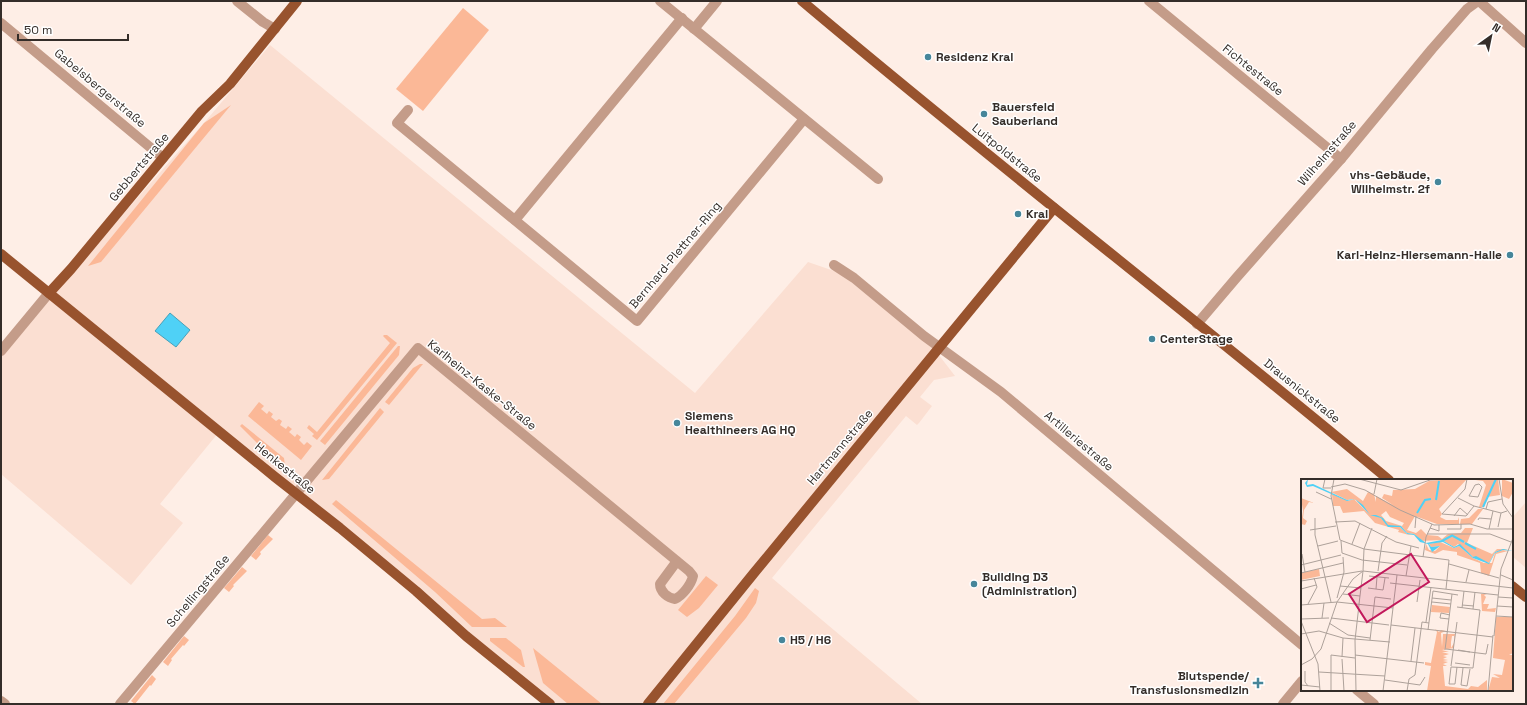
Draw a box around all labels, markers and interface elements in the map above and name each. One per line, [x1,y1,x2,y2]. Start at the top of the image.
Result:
scale bar [18,16,128,42]
north arrow [1471,16,1511,56]
text: N [1490,20,1503,35]
text: 50 m [24,22,52,38]
street label: Fichtestraße [1219,41,1287,99]
street label: Gabelsbergerstraße [51,45,149,131]
place label: Residenz Kral [936,49,1013,65]
marker: Residenz Kral [923,52,933,62]
place label: Bauersfeld Sauberland [992,99,1058,129]
marker: Bauersfeld Sauberland [979,109,989,119]
street label: Wilhelmstraße [1294,117,1360,189]
street label: Luitpoldstraße [969,120,1045,186]
street label: Gebbertstraße [105,129,173,205]
place label: vhs-Gebäude, Wilhelmstr. 2f [1350,167,1430,197]
marker: vhs-Gebäude, Wilhelmstr. 2f [1433,177,1443,187]
street label: Bernhard-Plettner-Ring [625,198,725,312]
place label: Kral [1026,206,1048,222]
marker: Kral [1013,209,1023,219]
place label: Karl-Heinz-Hiersemann-Halle [1337,247,1502,263]
marker: Karl-Heinz-Hiersemann-Halle [1505,250,1515,260]
place label: CenterStage [1160,331,1233,347]
marker: CenterStage [1147,334,1157,344]
street label: Karlheinz-Kaske-Straße [424,336,540,434]
street label: Drausnickstraße [1260,355,1344,427]
street label: Hartmannstraße [804,406,876,488]
street label: Artilleriestraße [1041,407,1117,475]
place label: Siemens Healthineers AG HQ [685,408,796,438]
marker: Siemens Healthineers AG HQ [672,418,682,428]
street label: Henkestraße [252,439,318,497]
inset map [1301,479,1513,691]
street label: Schellingstraße [163,551,233,631]
place label: Building D3 (Administration) [982,569,1077,599]
marker: Building D3 (Administration) [969,579,979,589]
place label: H5 / H6 [790,632,831,648]
marker: H5 / H6 [777,635,787,645]
place label: Blutspende/ Transfusionsmedizin [1130,668,1249,698]
marker: Blutspende/ Transfusionsmedizin [1252,677,1264,689]

